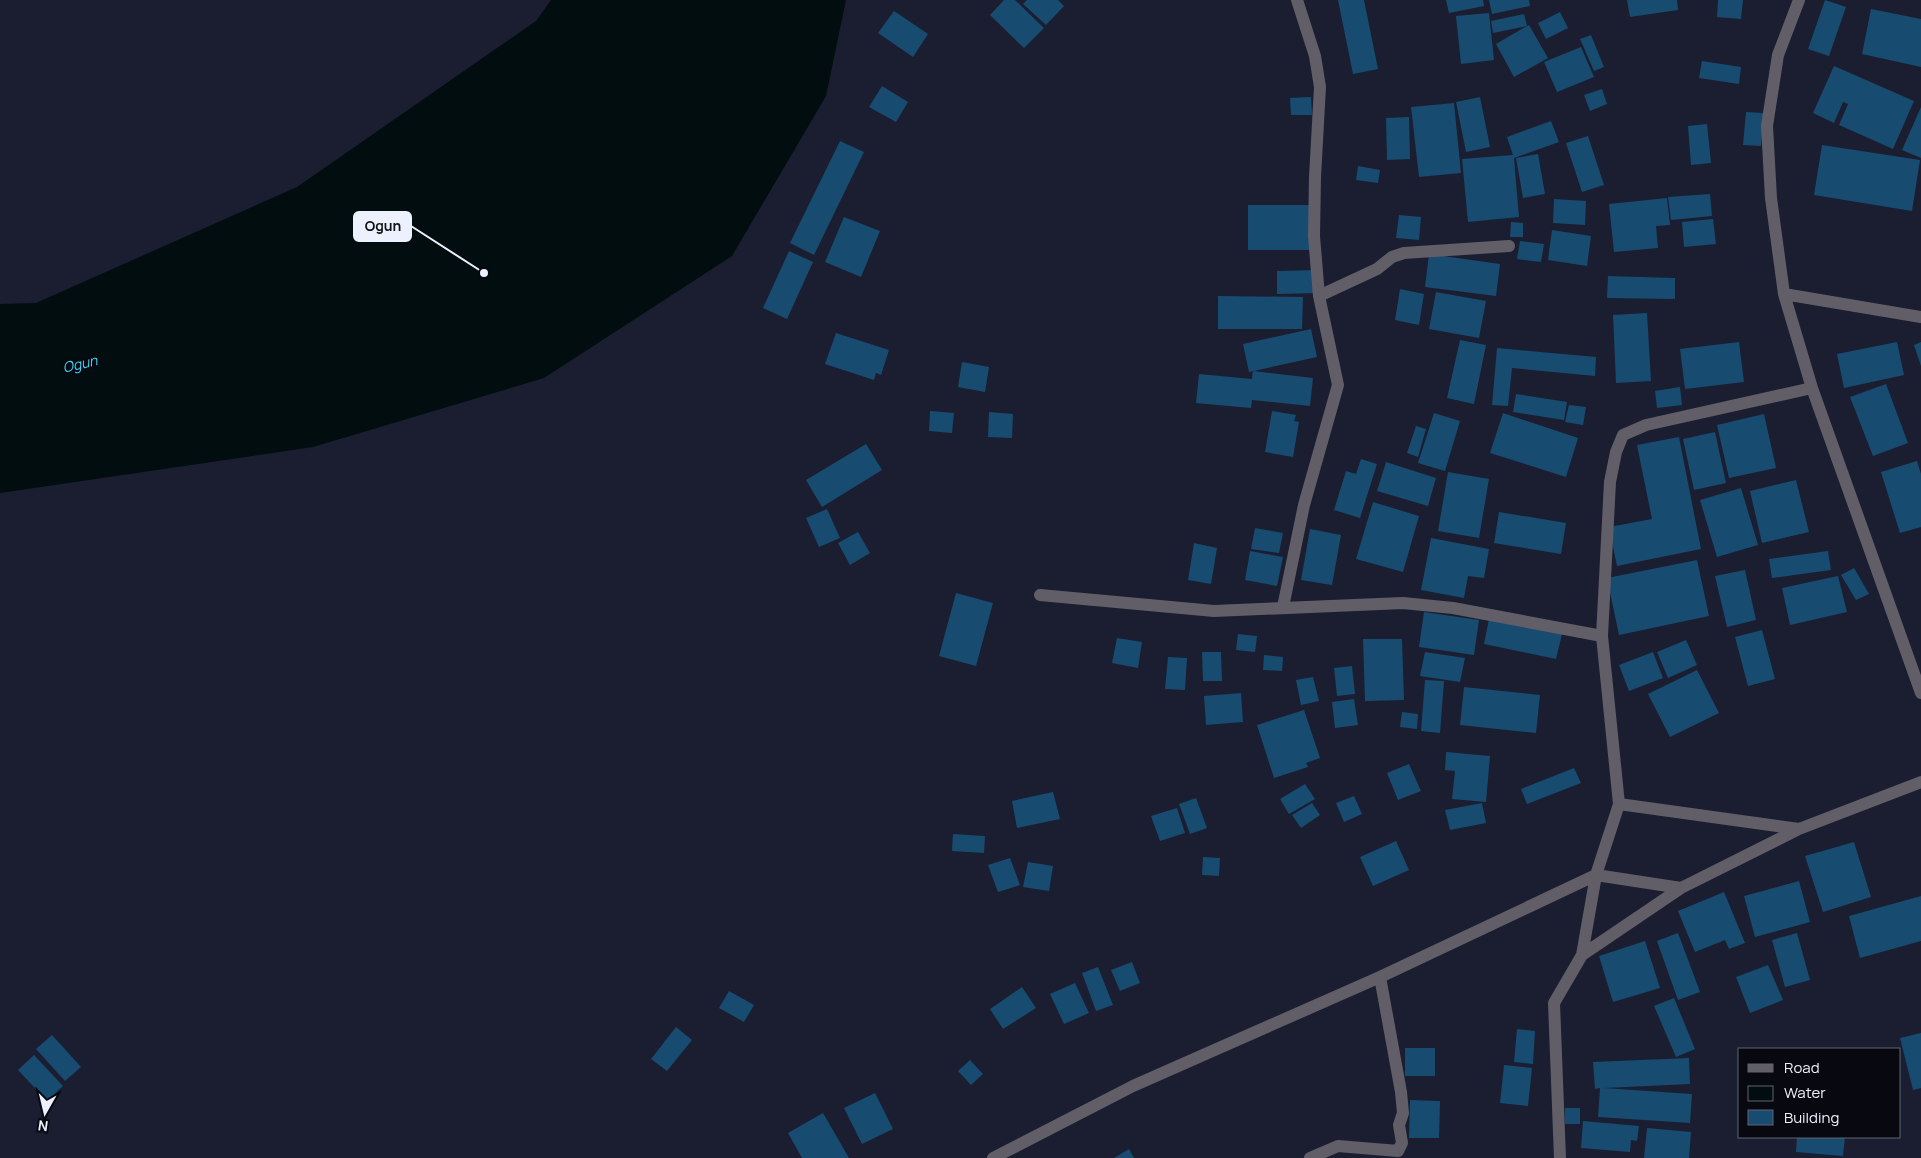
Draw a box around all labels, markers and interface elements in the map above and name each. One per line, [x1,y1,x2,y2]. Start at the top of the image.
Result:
callout: Ogun [354,212,411,241]
text: Ogun [365,216,401,235]
water label: Ogun [61,350,100,377]
legend [1738,1048,1901,1138]
text: Road [1784,1057,1820,1078]
text: Water [1784,1082,1826,1103]
north arrow [20,1088,70,1138]
text: Building [1784,1107,1839,1128]
text: N [37,1116,49,1136]

